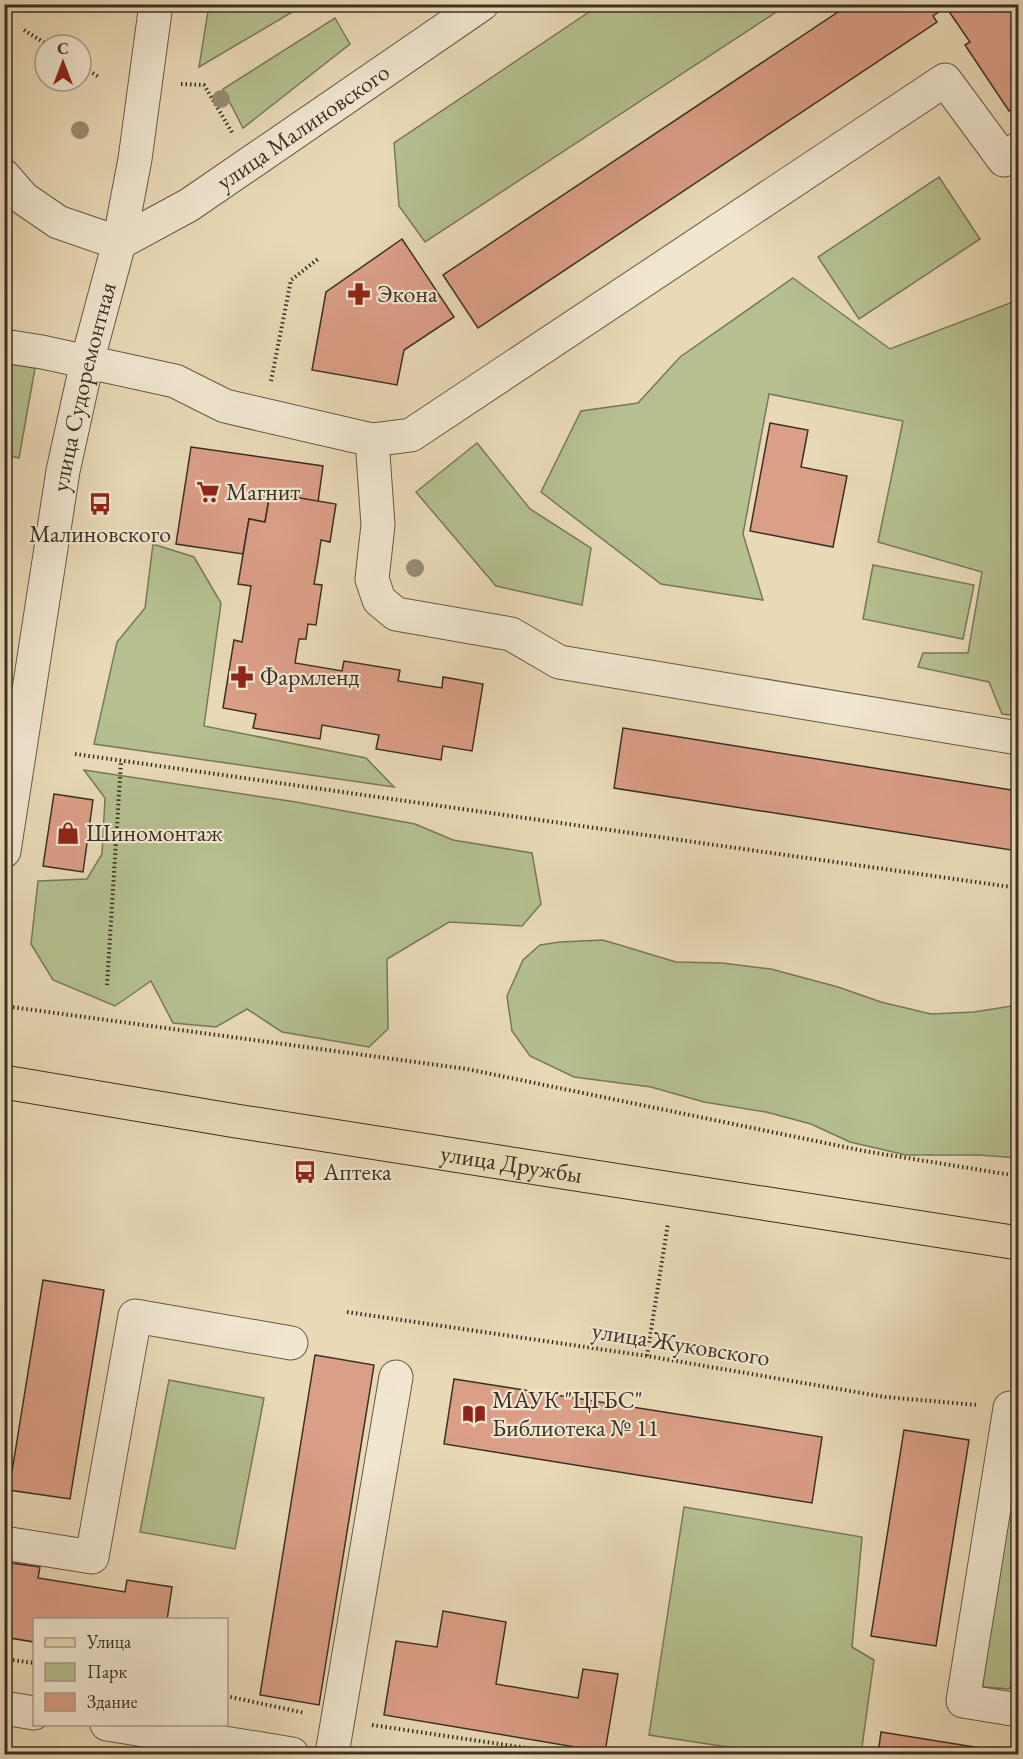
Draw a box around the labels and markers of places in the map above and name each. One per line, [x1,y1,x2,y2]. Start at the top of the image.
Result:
place label: Экона [377,278,438,309]
pharmacy icon: Экона [346,281,372,307]
place label: Магнит [226,476,300,507]
supermarket icon: Магнит [195,479,221,505]
bus stop icon: Малиновского [87,491,113,517]
place label: Малиновского [29,518,171,549]
place label: Фармленд [260,661,360,692]
pharmacy icon: Фармленд [229,664,255,690]
place label: Шиномонтаж [86,817,223,848]
shop icon: Шиномонтаж [55,820,81,846]
place label: Аптека [322,1156,392,1187]
bus stop icon: Аптека [292,1159,318,1185]
place label: МАУК "ЦГБС" Библиотека № 11 [492,1384,659,1443]
library icon: МАУК "ЦГБС" Библиотека № 11 [461,1401,487,1427]

